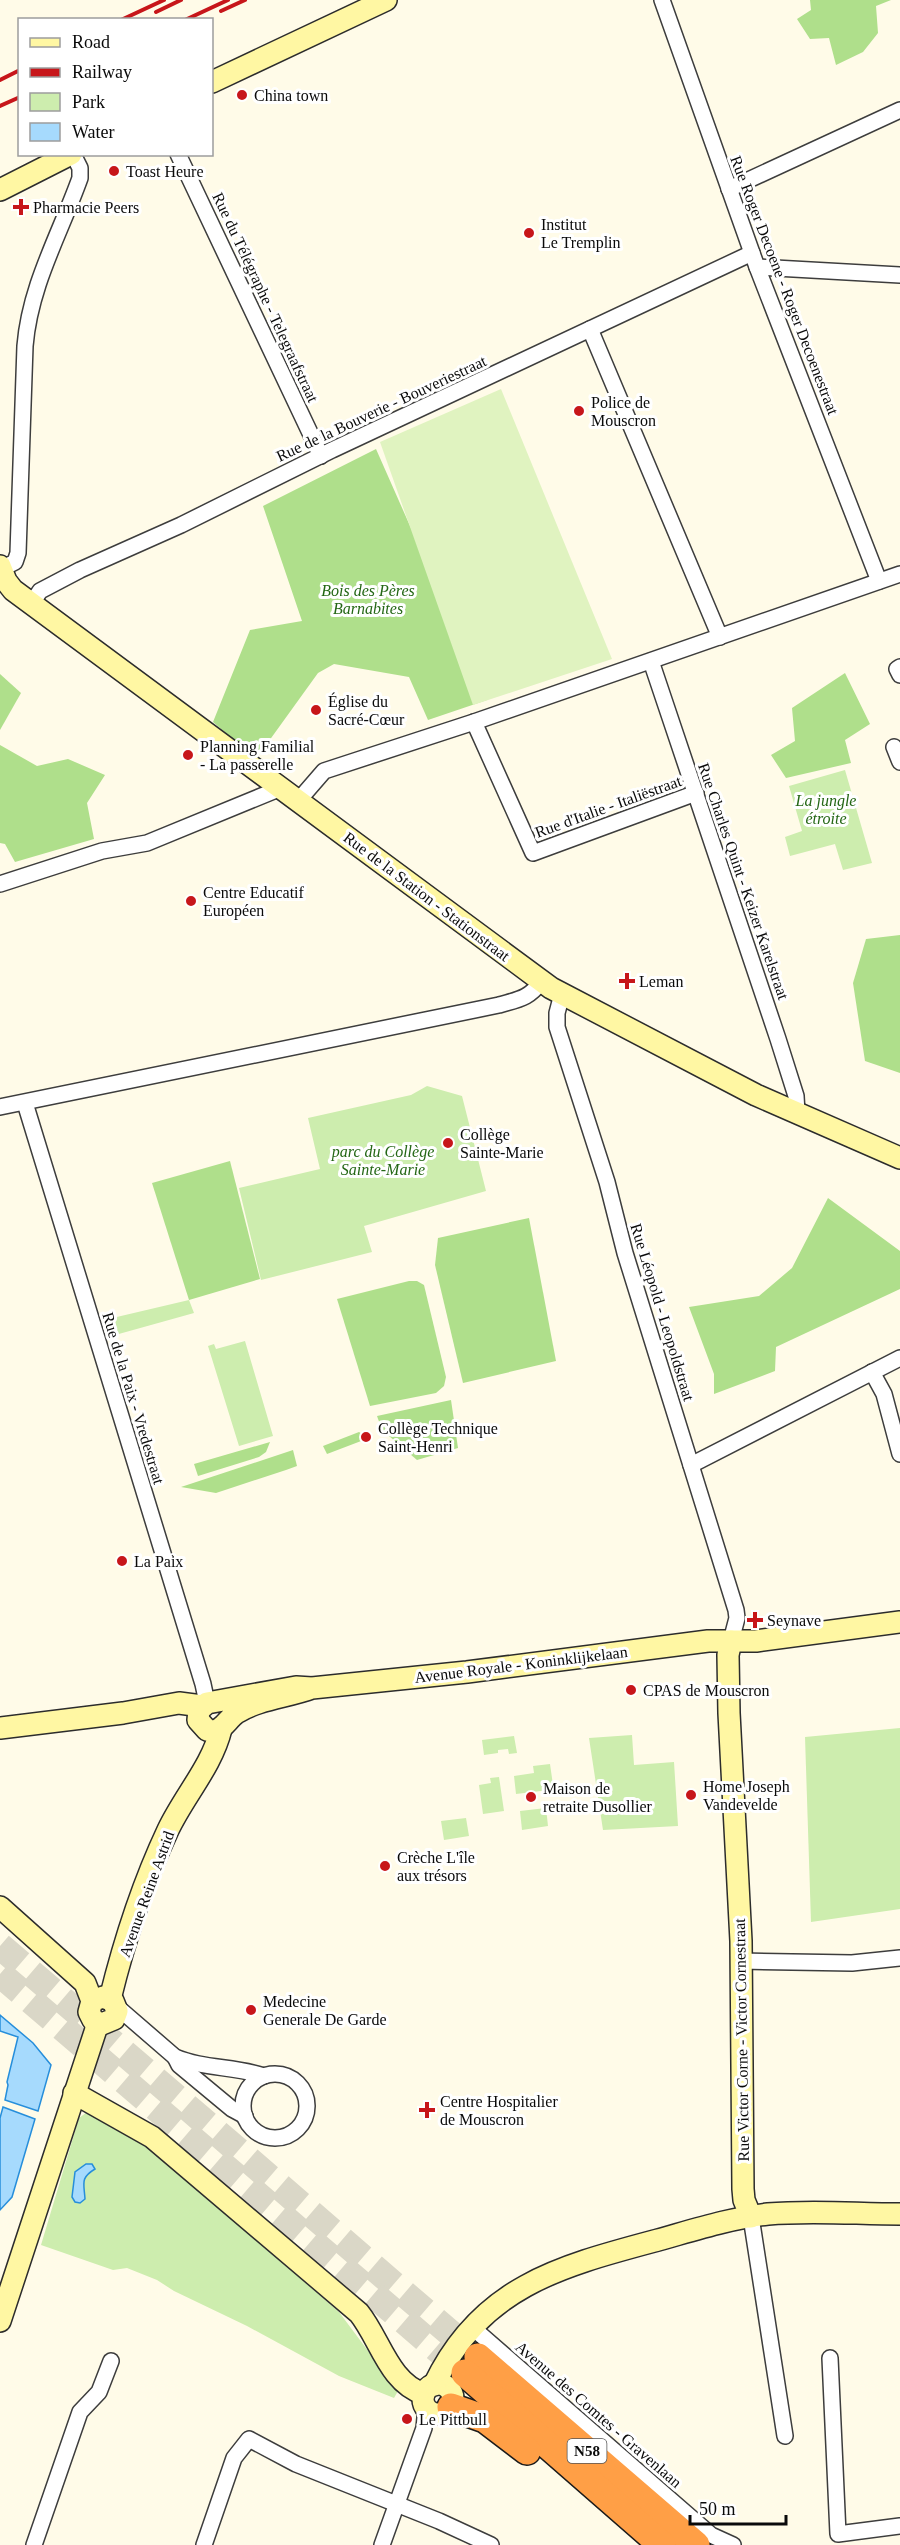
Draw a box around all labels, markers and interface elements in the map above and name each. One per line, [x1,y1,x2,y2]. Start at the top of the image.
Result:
legend [18,18,213,156]
text: Road [72,32,110,52]
text: Railway [72,62,132,82]
place label: China town [254,87,328,104]
marker: China town [235,88,249,102]
text: Park [72,92,105,112]
text: Water [72,122,115,142]
street label: Rue Roger Decoene - Roger Decoenestraat [726,153,842,418]
place label: Toast Heure [126,163,204,180]
marker: Toast Heure [107,164,121,178]
street label: Rue du Télégraphe - Telegraafstraat [208,190,322,406]
place label: Pharmacie Peers [33,199,139,216]
marker: Pharmacie Peers [14,200,28,214]
place label: Institut Le Tremplin [541,216,621,252]
marker: Institut Le Tremplin [522,226,536,240]
street label: Rue de la Bouverie - Bouveriestraat [274,352,489,465]
place label: Police de Mouscron [591,394,656,429]
marker: Police de Mouscron [572,404,586,418]
park label: Bois des Pères Barnabites [321,582,415,617]
place label: Église du Sacré-Cœur [328,692,405,728]
marker: Église du Sacré-Cœur [309,703,323,717]
place label: Planning Familial - La passerelle [200,738,315,774]
marker: Planning Familial - La passerelle [181,748,195,762]
street label: Rue Charles Quint - Keizer Karelstraat [695,761,792,1002]
street label: Rue d'Italie - Italiëstraat [533,772,684,841]
park label: La jungle étroite [795,792,856,827]
street label: Rue de la Station - Stationstraat [340,829,513,965]
place label: Centre Educatif Européen [203,884,305,920]
marker: Centre Educatif Européen [184,894,198,908]
place label: Leman [639,973,683,990]
marker: Leman [620,974,634,988]
place label: Collège Sainte-Marie [460,1126,544,1161]
marker: Collège Sainte-Marie [441,1136,455,1150]
park label: parc du Collège Sainte-Marie [331,1143,434,1178]
street label: Rue Léopold - Leopoldstraat [626,1221,698,1404]
street label: Rue de la Paix - Vredestraat [99,1310,168,1487]
place label: Collège Technique Saint-Henri [378,1420,498,1455]
marker: Collège Technique Saint-Henri [359,1430,373,1444]
place label: La Paix [134,1553,183,1570]
marker: La Paix [115,1554,129,1568]
place label: Seynave [767,1612,821,1630]
marker: Seynave [748,1613,762,1627]
street label: Avenue Royale - Koninklijkelaan [414,1643,629,1687]
place label: CPAS de Mouscron [643,1682,770,1699]
marker: CPAS de Mouscron [624,1683,638,1697]
place label: Home Joseph Vandevelde [703,1778,790,1813]
place label: Maison de retraite Dusollier [543,1780,653,1815]
marker: Home Joseph Vandevelde [684,1788,698,1802]
marker: Maison de retraite Dusollier [524,1790,538,1804]
street label: Avenue Reine Astrid [116,1829,177,1960]
place label: Crèche L'île aux trésors [397,1849,475,1884]
marker: Crèche L'île aux trésors [378,1859,392,1873]
street label: Rue Victor Corne - Victor Cornestraat [731,1918,752,2162]
place label: Medecine Generale De Garde [263,1993,386,2028]
marker: Medecine Generale De Garde [244,2003,258,2017]
place label: Centre Hospitalier de Mouscron [440,2093,558,2128]
marker: Centre Hospitalier de Mouscron [418,2101,436,2119]
street label: Avenue des Comtes - Gravenlaan [512,2338,685,2491]
place label: Le Pittbull [419,2411,488,2428]
marker: Le Pittbull [400,2412,414,2426]
road number: N58 [568,2439,606,2463]
scale bar [690,2488,786,2526]
text: 50 m [699,2499,736,2519]

